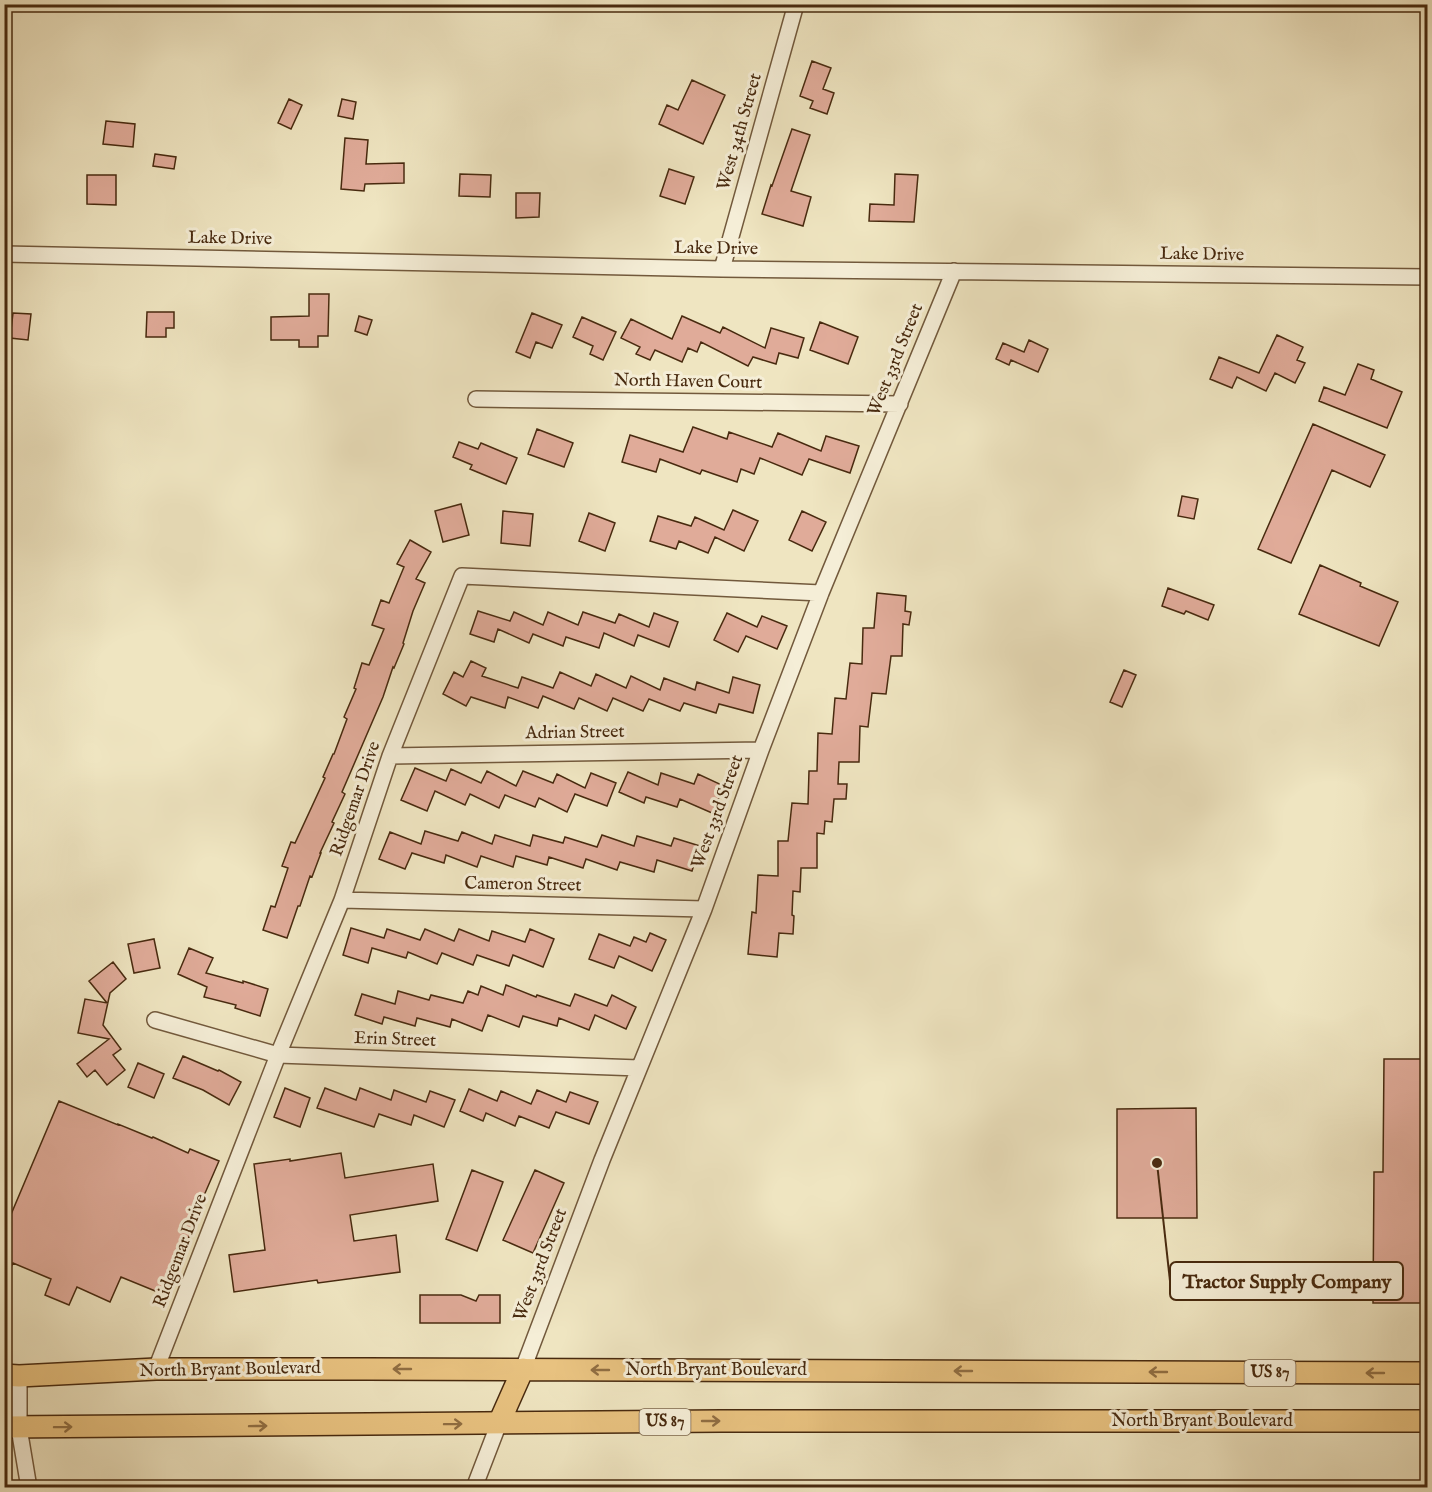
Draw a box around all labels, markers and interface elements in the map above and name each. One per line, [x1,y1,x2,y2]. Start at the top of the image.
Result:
street label: West 34th Street [712,71,768,193]
street label: Lake Drive [188,227,272,251]
street label: Lake Drive [674,237,758,261]
street label: Lake Drive [1160,243,1244,267]
street label: West 33rd Street [863,300,929,420]
street label: North Haven Court [614,369,762,395]
street label: Adrian Street [524,721,625,745]
street label: Ridgemar Drive [326,738,386,860]
street label: West 33rd Street [687,752,749,872]
street label: Cameron Street [464,872,582,898]
street label: Erin Street [354,1027,436,1053]
street label: Ridgemar Drive [149,1191,213,1311]
street label: West 33rd Street [509,1205,573,1325]
callout: Tractor Supply Company [1170,1262,1403,1300]
text: Tractor Supply Company [1182,1270,1393,1295]
street label: North Bryant Boulevard [139,1357,321,1383]
street label: North Bryant Boulevard [625,1359,807,1382]
road number: US 87 [1244,1360,1296,1386]
one-way arrow [392,1363,412,1375]
one-way arrow [591,1364,611,1376]
one-way arrow [954,1365,974,1377]
one-way arrow [1149,1366,1169,1378]
one-way arrow [1366,1367,1386,1379]
road number: US 87 [640,1409,690,1435]
street label: North Bryant Boulevard [1111,1410,1293,1433]
one-way arrow [700,1415,720,1427]
one-way arrow [442,1418,462,1430]
one-way arrow [247,1420,267,1431]
one-way arrow [52,1421,72,1433]

